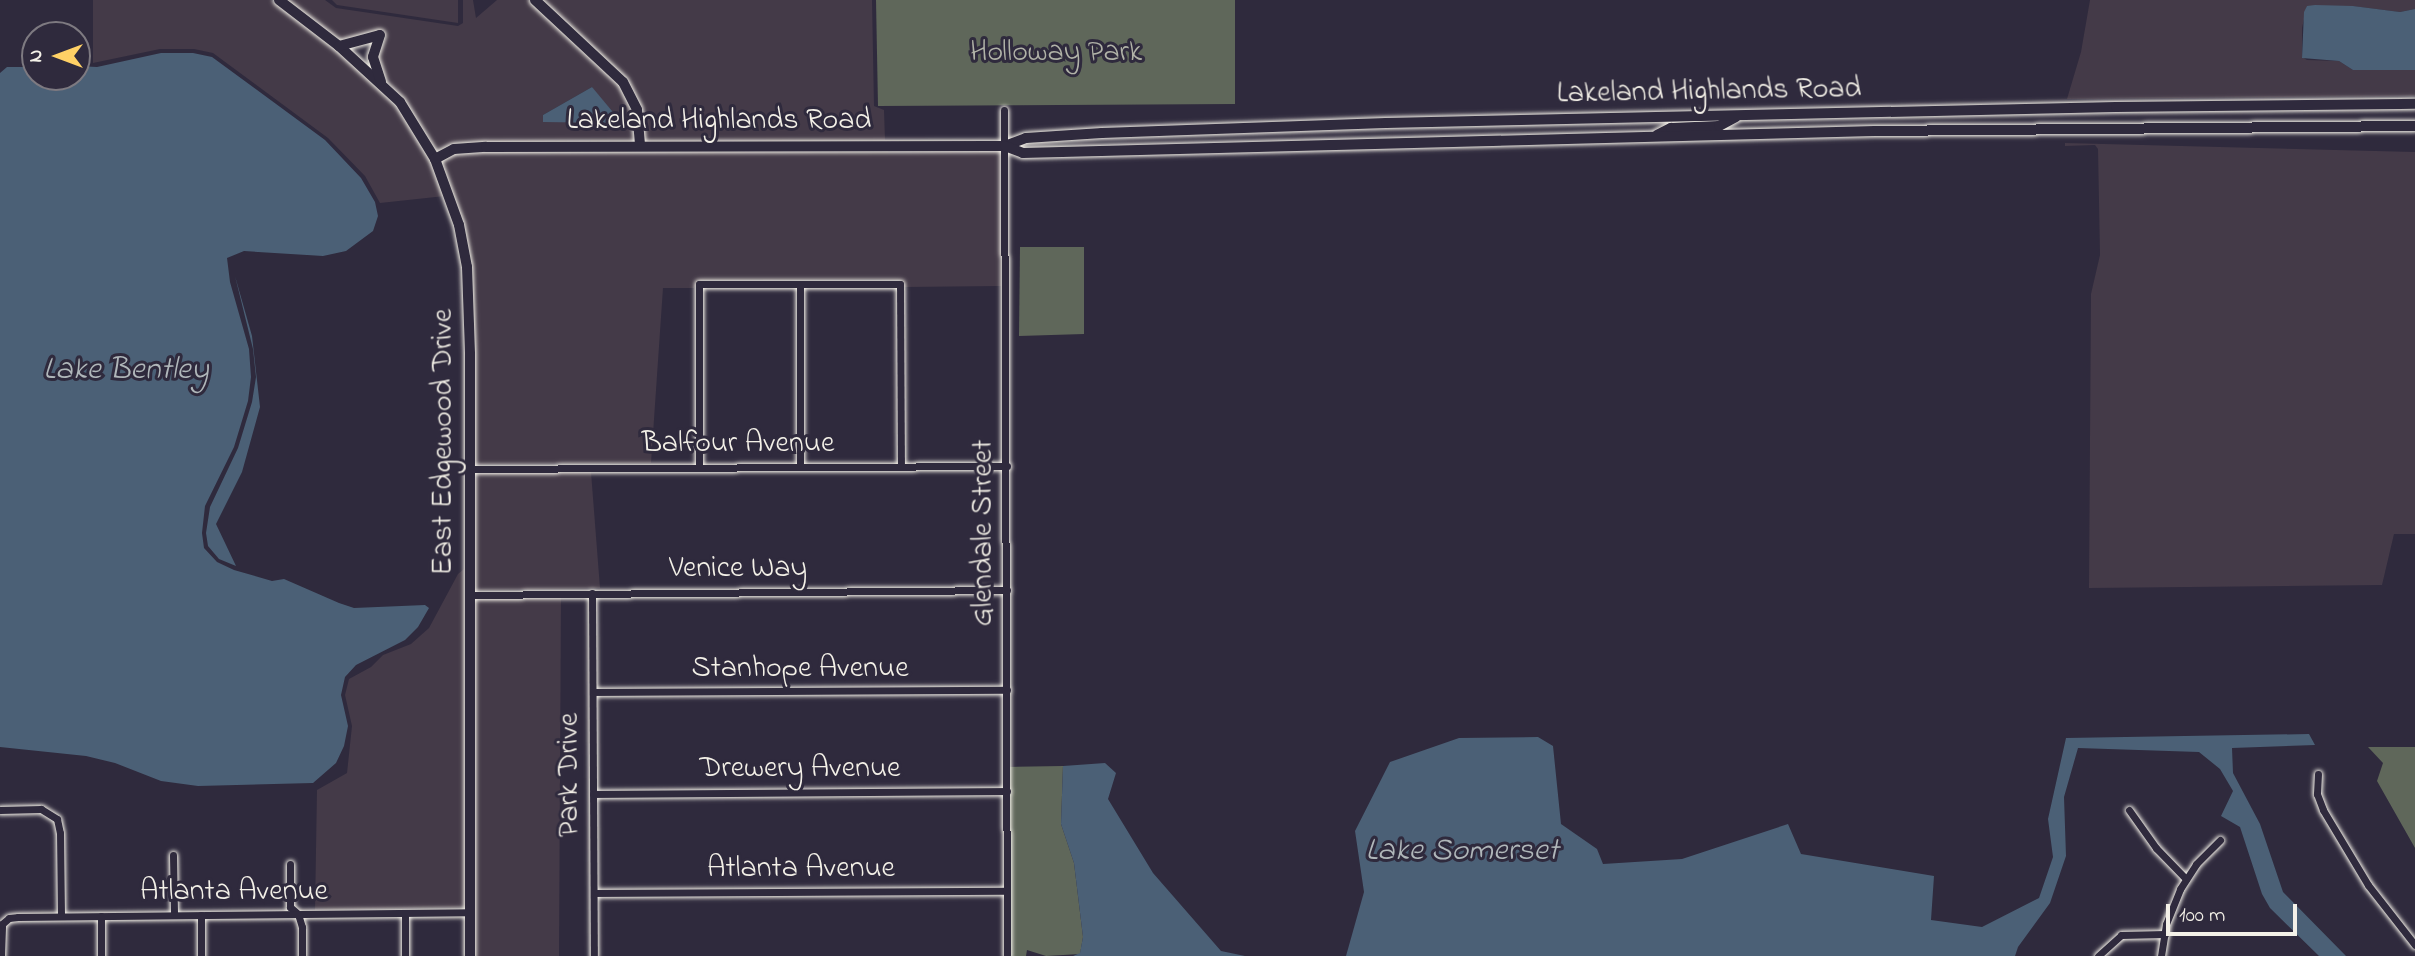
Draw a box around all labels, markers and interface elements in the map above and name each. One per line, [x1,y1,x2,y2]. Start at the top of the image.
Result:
north arrow [21,21,91,91]
park label: Holloway Park [970,35,1142,71]
text: N [23,50,50,62]
street label: Lakeland Highlands Road [1556,71,1862,113]
street label: Lakeland Highlands Road [567,103,871,139]
street label: East Edgewood Drive [426,309,462,575]
water label: Lake Bentley [43,352,209,390]
street label: Balfour Avenue [642,426,834,462]
street label: Glendale Street [966,440,1002,626]
street label: Venice Way [669,551,807,587]
street label: Stanhope Avenue [691,651,909,687]
street label: Park Drive [552,713,588,837]
street label: Drewery Avenue [699,751,901,787]
water label: Lake Somerset [1365,833,1559,871]
street label: Atlanta Avenue [707,851,895,887]
street label: Atlanta Avenue [140,874,328,910]
scale bar [2170,890,2301,934]
text: 100 m [2179,901,2225,931]

